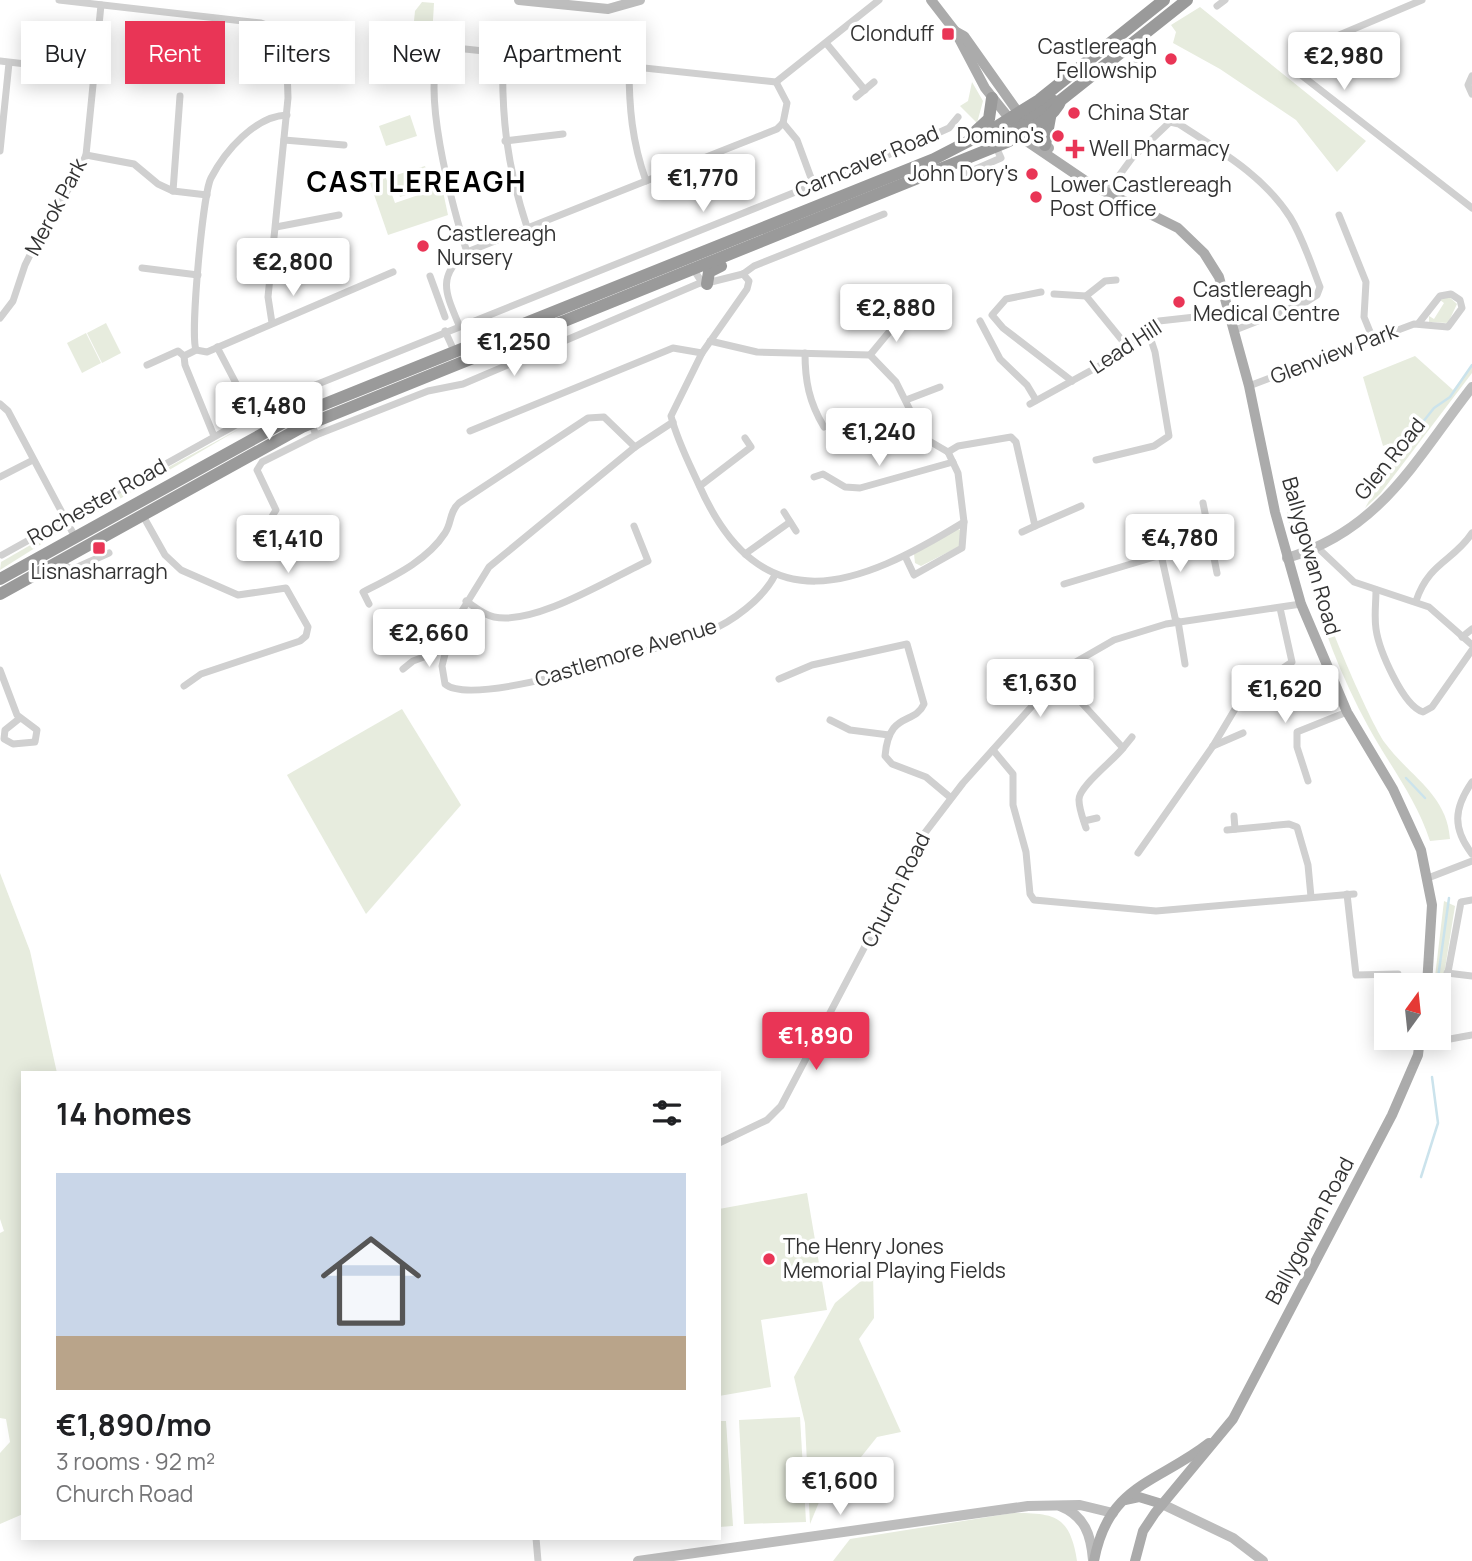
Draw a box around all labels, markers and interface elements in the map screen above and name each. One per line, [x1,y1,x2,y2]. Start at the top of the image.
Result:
place label: Clonduff [850,19,934,47]
chip: Buy [21,21,111,84]
chip: Rent [125,21,225,84]
chip: Filters [239,21,355,84]
chip: New [369,21,465,84]
chip: Apartment [479,21,646,84]
marker: Clonduff [940,26,956,42]
place label: Castlereagh Fellowship [1038,32,1157,84]
pin: €2,980 [1287,32,1401,92]
text: €2,980 [1304,39,1384,71]
marker: Castlereagh Fellowship [1163,51,1179,67]
place label: China Star [1088,98,1190,126]
marker: China Star [1066,105,1082,121]
street label: Carncaver Road [790,118,943,204]
place label: Domino's [957,121,1044,149]
marker: Domino's [1050,128,1066,144]
place label: Well Pharmacy [1089,134,1230,162]
marker: Well Pharmacy [1067,141,1083,157]
street label: Merok Park [18,153,93,260]
pin: €1,770 [646,154,760,214]
place label: John Dory's [908,159,1018,187]
text: €1,770 [667,161,739,193]
district label: CASTLEREAGH [307,162,527,200]
marker: John Dory's [1024,166,1040,182]
place label: Lower Castlereagh Post Office [1050,170,1232,222]
marker: Lower Castlereagh Post Office [1028,189,1044,205]
place label: Castlereagh Nursery [437,219,556,271]
pin: €2,800 [236,238,350,298]
marker: Castlereagh Nursery [415,238,431,254]
text: €2,800 [253,245,333,277]
place label: Castlereagh Medical Centre [1193,275,1340,327]
pin: €2,880 [839,284,953,344]
text: €2,880 [856,291,936,323]
marker: Castlereagh Medical Centre [1171,294,1187,310]
street label: Lead Hill [1084,313,1167,380]
street label: Glenview Park [1266,316,1402,390]
pin: €1,250 [457,318,571,378]
text: €1,250 [477,325,551,357]
pin: €1,480 [212,382,326,442]
text: €1,480 [231,389,307,421]
pin: €1,240 [822,408,936,468]
street label: Glen Road [1347,411,1431,505]
text: €1,240 [842,415,916,447]
street label: Rochester Road [22,451,171,551]
street label: Ballygowan Road [1276,473,1348,638]
pin: €4,780 [1123,514,1237,574]
pin: €1,410 [231,516,345,575]
text: €4,780 [1141,521,1219,553]
text: €1,410 [252,522,324,554]
marker: Lisnasharragh [91,540,107,556]
place label: Lisnasharragh [30,557,168,585]
pin: €2,660 [372,610,486,669]
street label: Castlemore Avenue [531,611,720,693]
text: €2,660 [389,616,469,648]
pin: €1,630 [983,660,1097,719]
text: €1,630 [1003,666,1077,698]
pin: €1,620 [1228,666,1342,725]
text: €1,620 [1248,672,1322,704]
street label: Church Road [854,827,936,952]
north arrow [1374,973,1451,1050]
map controls [1374,973,1451,1050]
pin: €1,890 [759,1012,873,1072]
text: €1,890 [778,1019,854,1051]
text: 14 homes [56,1093,192,1134]
icon: filters [648,1094,686,1132]
street label: Ballygowan Road [1258,1152,1360,1309]
icon: home [308,1218,434,1344]
place label: The Henry Jones Memorial Playing Fields [783,1232,1006,1284]
marker: The Henry Jones Memorial Playing Fields [761,1251,777,1267]
text: €1,890/mo [56,1404,212,1445]
text: 3 rooms · 92 m² [56,1445,215,1477]
pin: €1,600 [783,1458,897,1517]
text: €1,600 [802,1464,878,1496]
text: Church Road [56,1477,193,1509]

